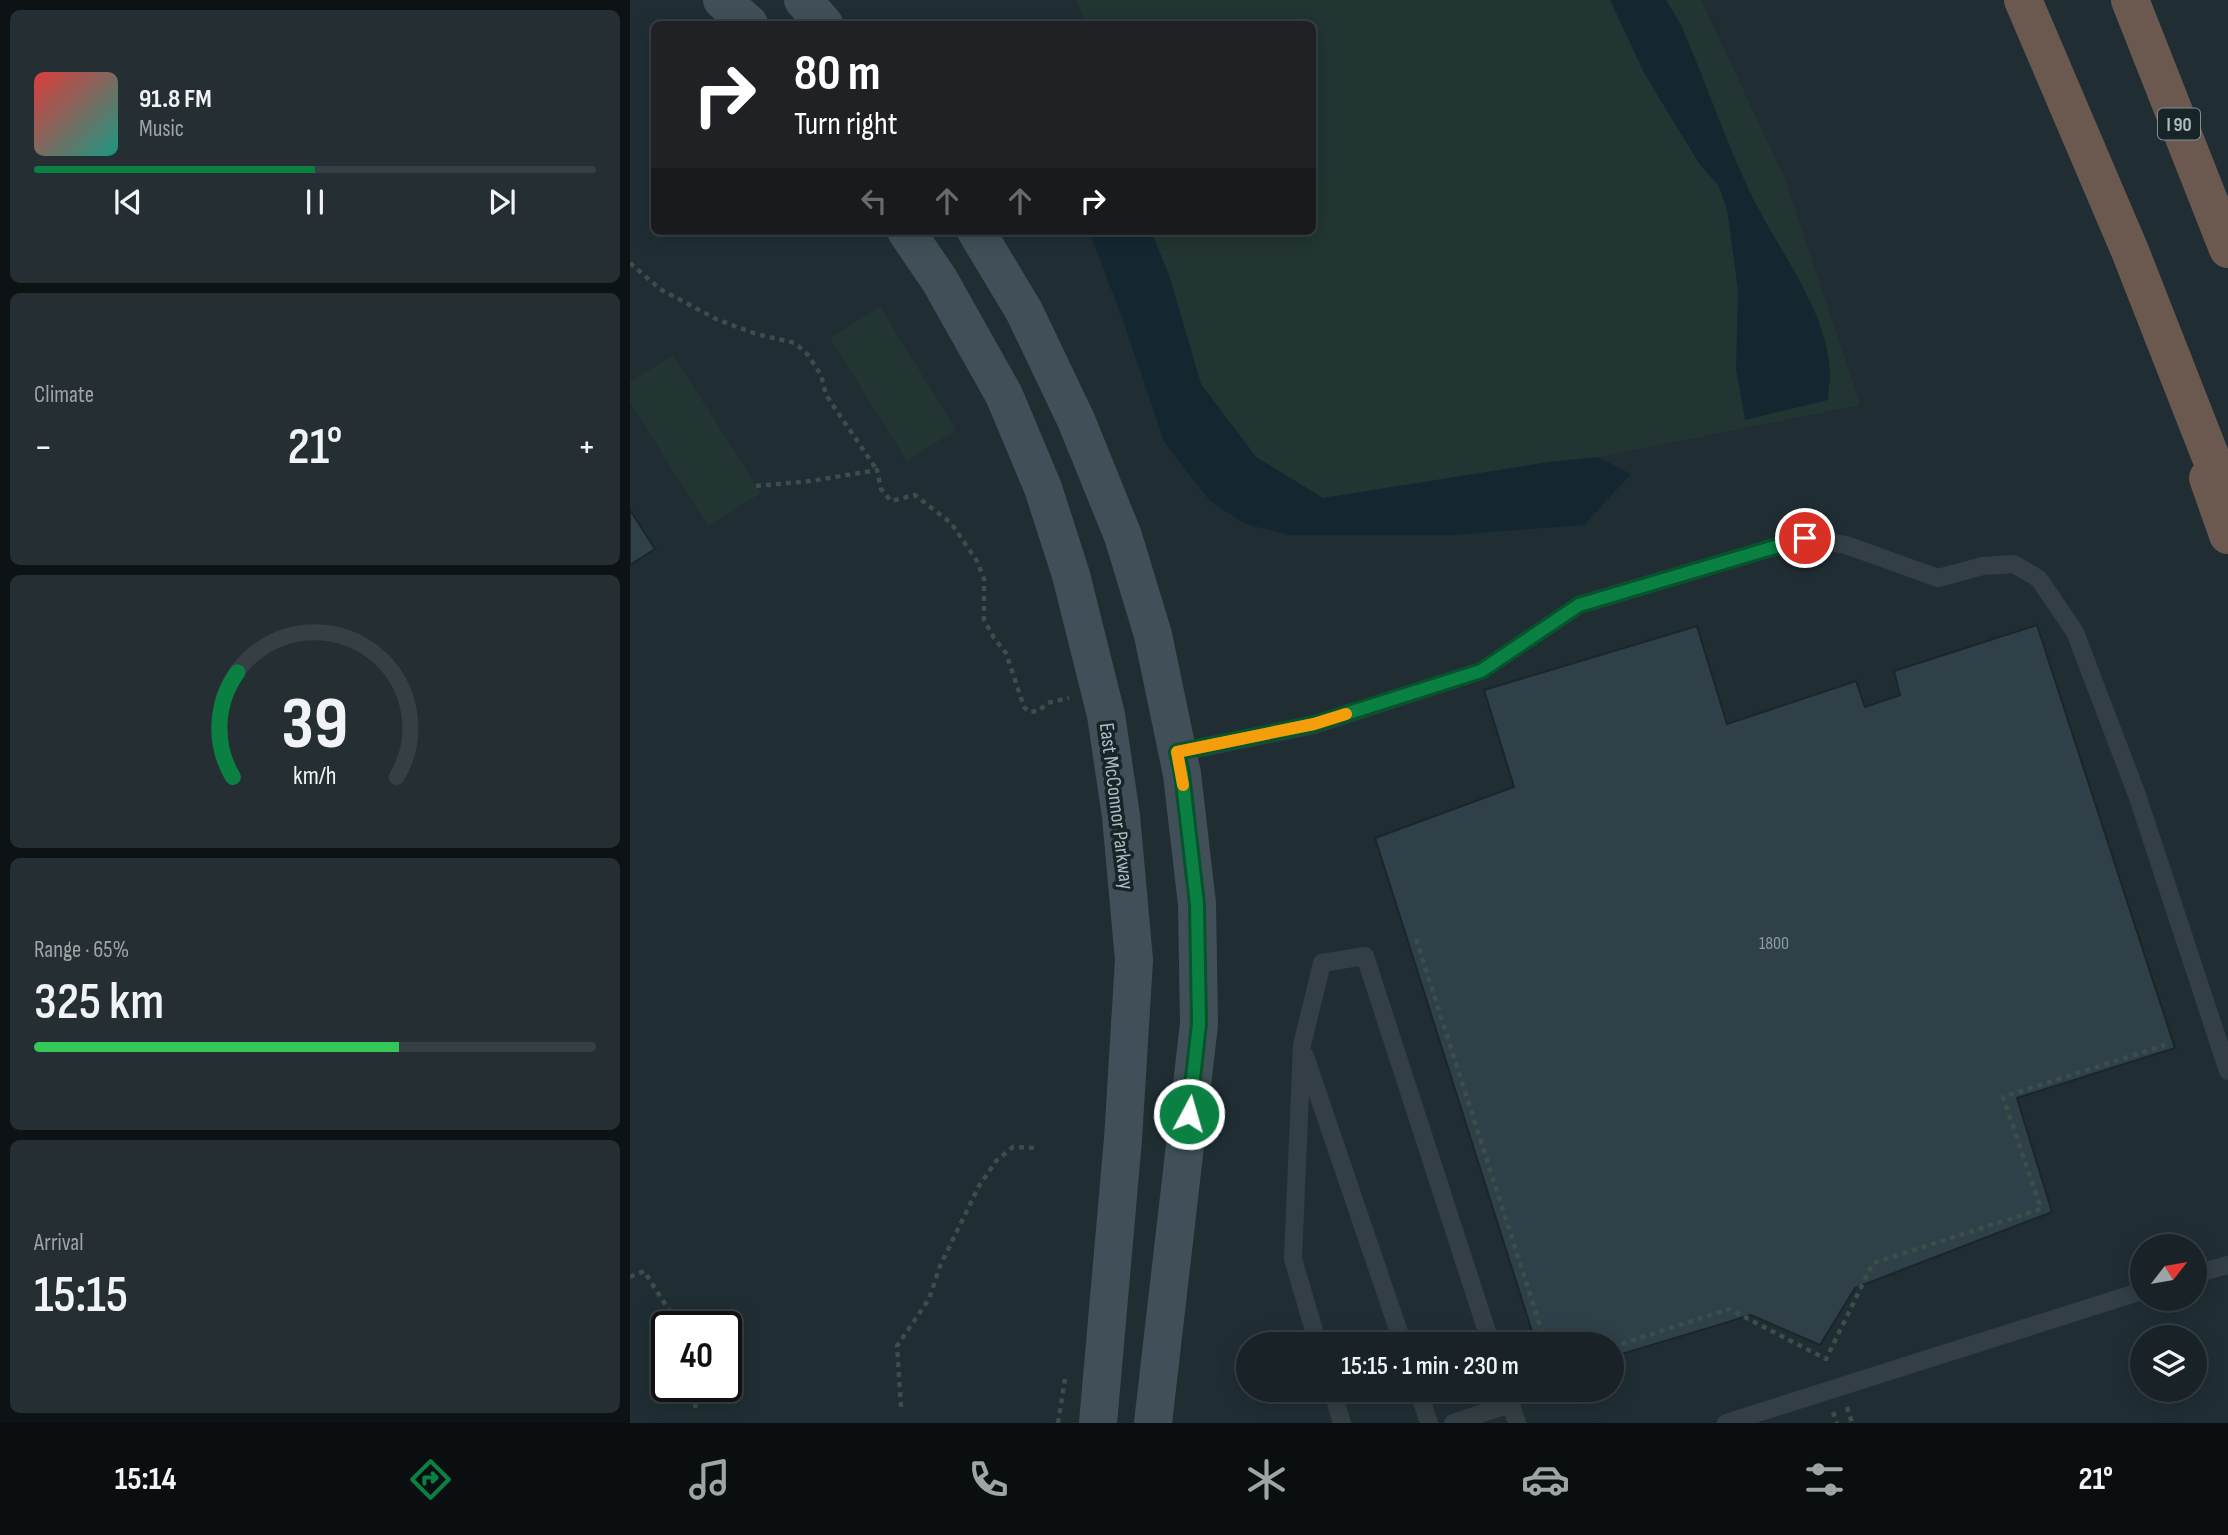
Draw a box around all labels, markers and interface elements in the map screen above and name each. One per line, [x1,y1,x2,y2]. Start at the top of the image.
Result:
text: 80 m [794,45,881,104]
icon: right [679,49,770,140]
text: 91.8 FM [139,84,212,115]
text: Turn right [794,105,898,144]
road number: I 90 [2158,108,2200,140]
text: Music [139,115,184,143]
icon: left [855,182,893,220]
icon: ahead [928,182,966,220]
icon: ahead [1001,182,1039,220]
icon: right [1074,182,1112,220]
icon: previous [109,183,147,221]
icon: pause [296,183,334,221]
icon: next [483,183,521,221]
text: Climate [34,381,94,409]
text: 21° [288,416,342,479]
text: − [34,425,53,470]
text: + [577,425,596,470]
pin [1775,508,1835,568]
icon: arrive [1786,519,1824,557]
text: 39 [281,682,349,770]
street label: East McConnor Parkway [1094,721,1139,891]
text: km/h [293,761,337,792]
house number: 1800 [1759,933,1789,954]
text: Range · 65% [34,936,129,964]
text: 325 km [34,971,164,1034]
position arrow [1152,1077,1226,1151]
text: Arrival [34,1229,83,1257]
north arrow [2130,1234,2207,1311]
map controls [2130,1234,2207,1402]
text: 15:15 [34,1264,128,1327]
speed limit sign: 40 [651,1311,742,1402]
button: layers [2130,1325,2207,1402]
text: 15:15 · 1 min · 230 m [1341,1351,1519,1382]
icon: directions [406,1455,455,1504]
icon: music [685,1455,734,1504]
icon: phone [964,1455,1013,1504]
icon: climate [1242,1455,1291,1504]
icon: car [1521,1455,1570,1504]
icon: filters [1800,1455,1849,1504]
text: 15:14 [115,1460,176,1499]
text: 21° [2078,1460,2113,1499]

